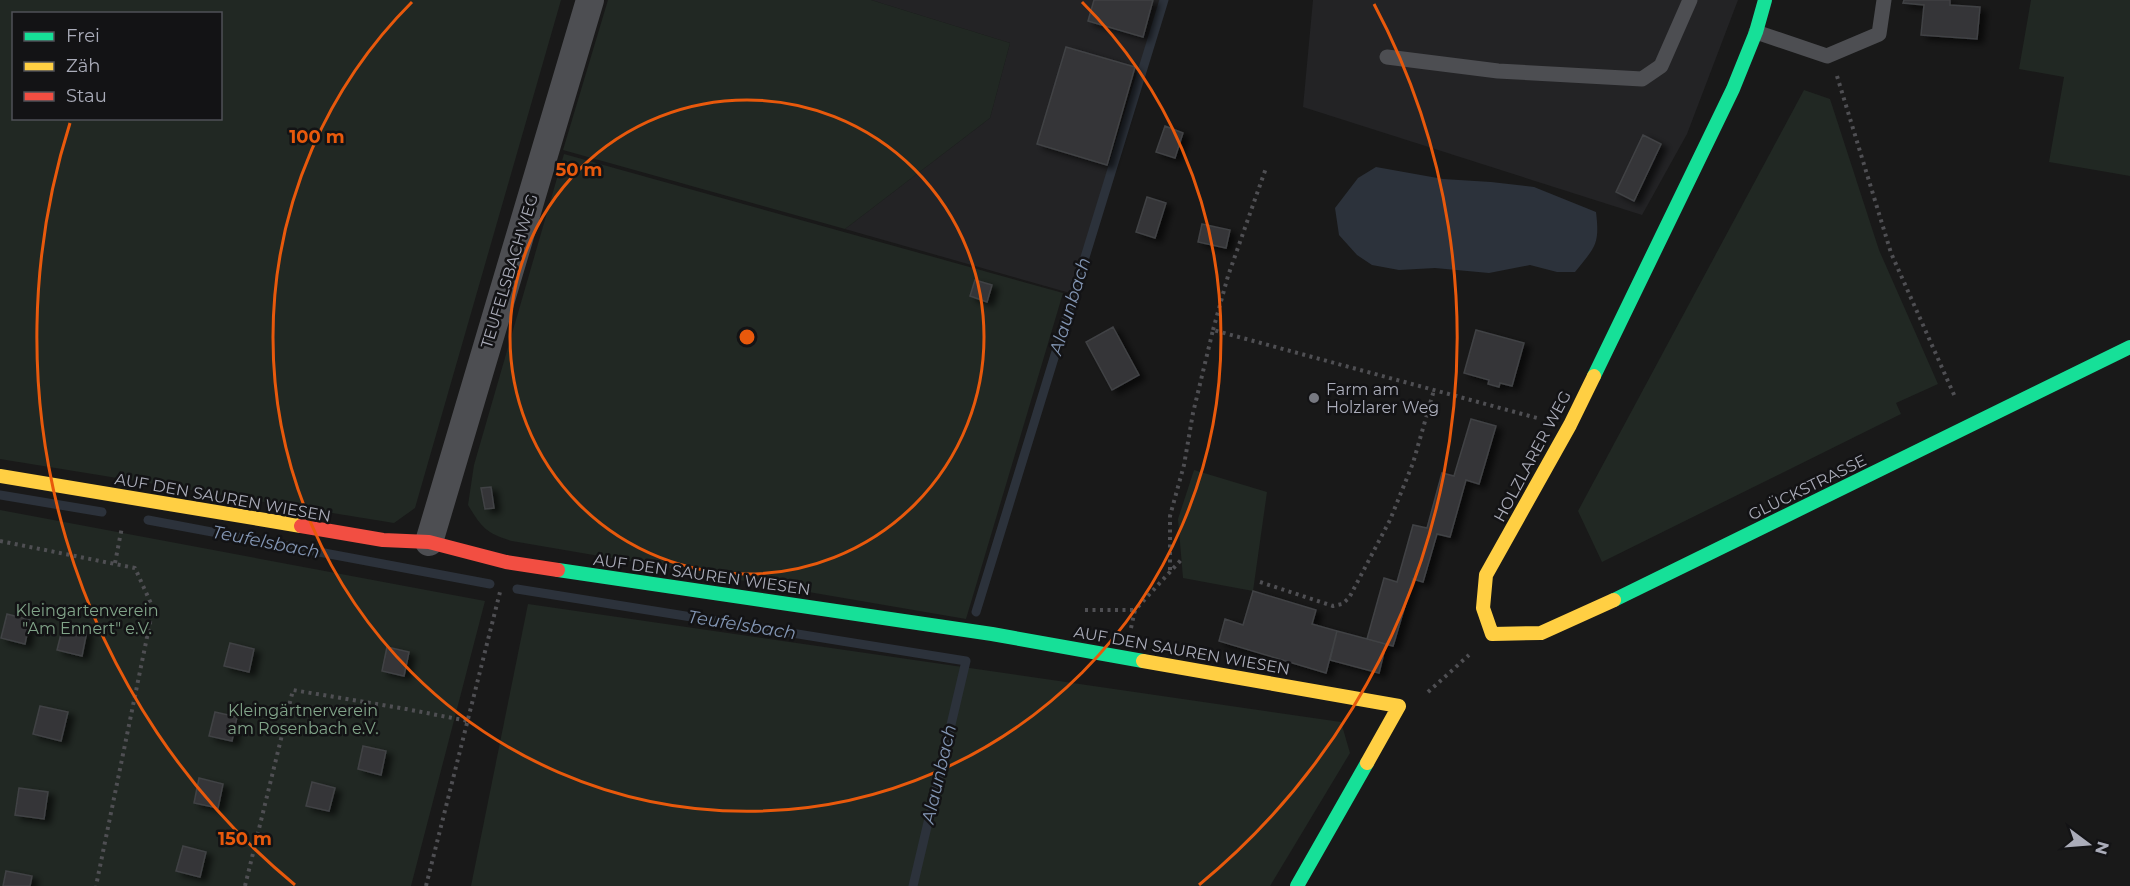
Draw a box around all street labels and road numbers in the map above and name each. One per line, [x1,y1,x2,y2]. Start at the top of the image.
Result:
street label: TEUFELSBACHWEG [477,192,542,351]
street label: HOLZLARER WEG [1490,387,1575,525]
street label: GLÜCKSTRASSE [1745,450,1869,524]
street label: AUF DEN SAUREN WIESEN [113,469,332,526]
street label: AUF DEN SAUREN WIESEN [592,550,812,599]
street label: AUF DEN SAUREN WIESEN [1072,622,1291,679]

